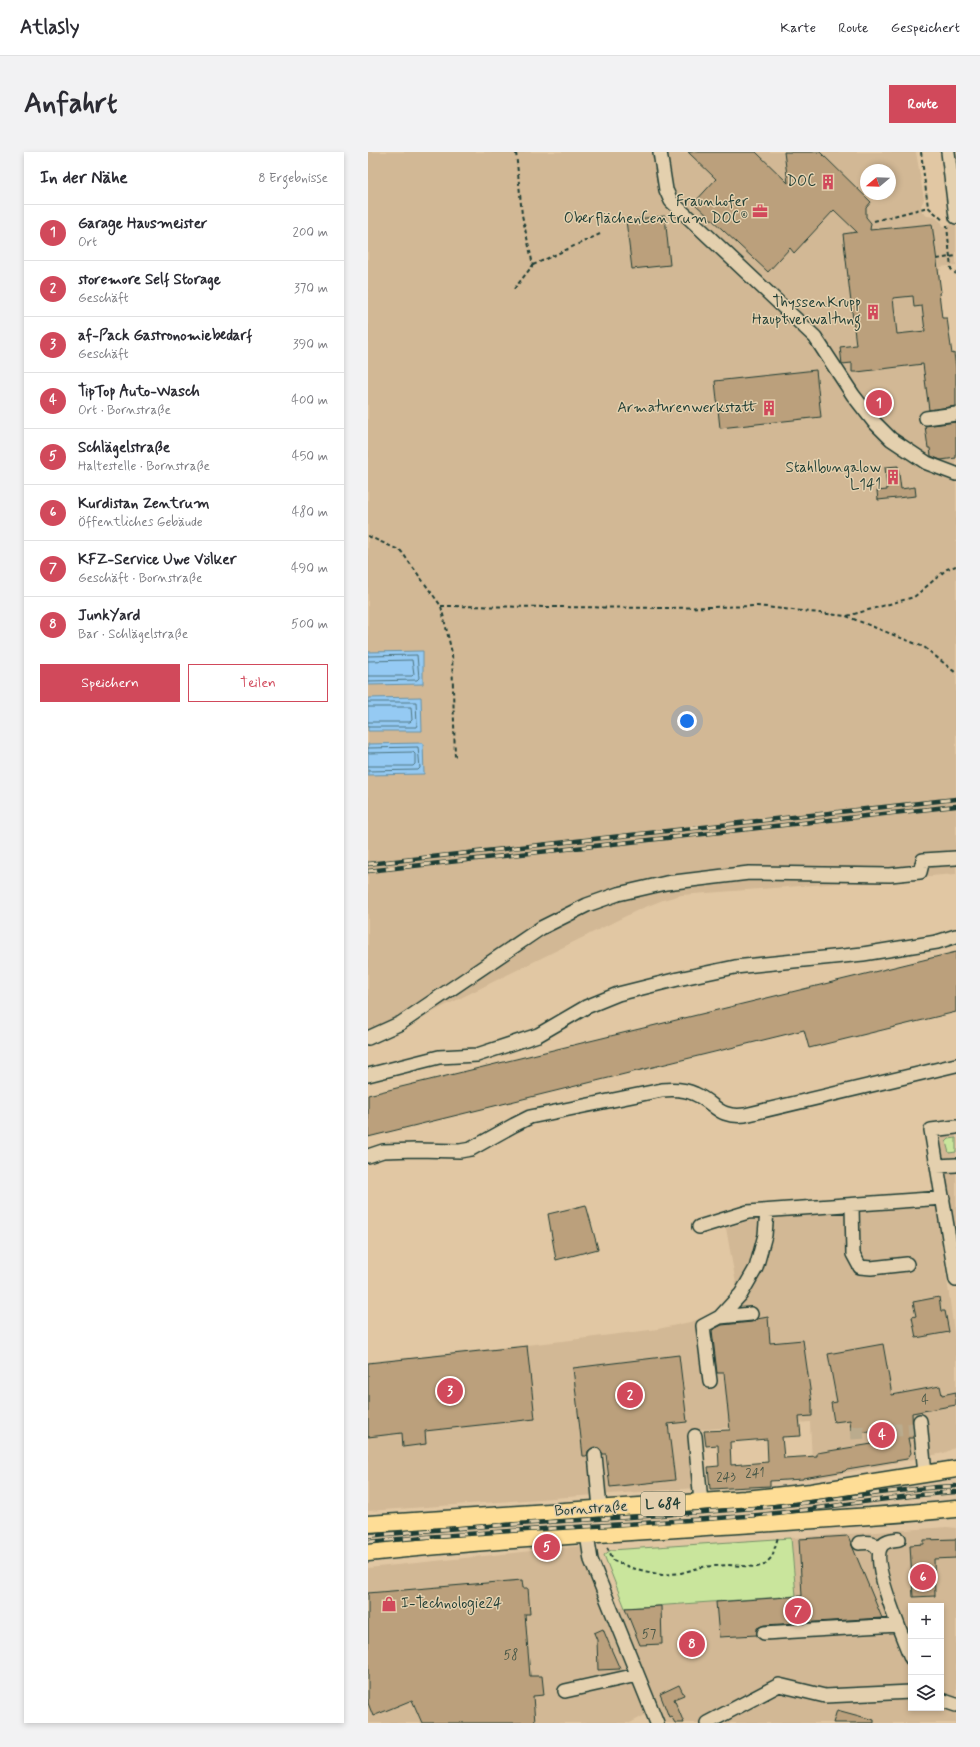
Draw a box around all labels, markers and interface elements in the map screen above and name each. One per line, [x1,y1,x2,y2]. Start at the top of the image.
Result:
text: Atlasly [20,15,79,40]
text: Karte [780,19,816,37]
text: Route [838,19,869,37]
text: Gespeichert [891,19,960,37]
button: Route [889,85,956,123]
text: Anfahrt [24,86,117,123]
north arrow [860,164,896,200]
text: In der Nähe [40,167,128,189]
text: 8 Ergebnisse [258,170,328,187]
place label: DOC [787,172,816,192]
building icon: DOC [819,173,837,191]
place label: Fraunhofer OberflächenCentrum DOC® [564,192,749,229]
office icon: Fraunhofer OberflächenCentrum DOC® [751,202,769,220]
text: Garage Hausmeister [78,214,207,234]
text: 1 [50,224,56,241]
text: 200 m [293,224,328,241]
text: Ort [78,234,97,251]
text: storemore Self Storage [78,270,221,290]
text: 2 [50,280,56,297]
text: 370 m [294,280,328,297]
text: Geschäft [78,290,129,307]
place label: ThyssenKrupp Hauptverwaltung [752,293,861,331]
building icon: ThyssenKrupp Hauptverwaltung [864,303,882,321]
text: af-Pack Gastronomiebedarf [78,326,252,346]
text: 3 [50,336,56,353]
text: 390 m [293,336,328,353]
text: Geschäft [78,346,129,363]
text: TipTop Auto-Wasch [78,382,200,402]
pin: 1 [866,388,892,418]
text: 4 [49,392,57,409]
text: 400 m [291,392,328,409]
place label: Armaturenwerkstatt [617,398,758,418]
building icon: Armaturenwerkstatt [760,399,778,417]
text: Ort · Bornstraße [78,402,171,419]
text: Schlägelstraße [78,438,170,458]
text: 5 [49,448,57,465]
text: 450 m [292,448,328,465]
text: Haltestelle · Bornstraße [78,458,210,475]
place label: Stahlbungalow L141 [786,458,881,495]
building icon: Stahlbungalow L141 [884,468,902,486]
text: Kurdistan Zentrum [78,494,210,514]
text: 6 [50,504,56,521]
text: 480 m [292,504,328,521]
text: Öffentliches Gebäude [78,514,203,531]
text: KFZ-Service Uwe Völker [78,550,237,570]
text: 7 [49,560,57,577]
text: 490 m [291,560,328,577]
text: Geschäft · Bornstraße [78,570,202,587]
text: JunkYard [78,606,140,626]
text: 8 [49,616,57,633]
text: 500 m [291,616,328,633]
text: Bar · Schlägelstraße [78,626,188,643]
button: Speichern [40,664,180,702]
button: Teilen [188,664,328,702]
your location [677,711,697,731]
pin: 3 [437,1376,463,1406]
pin: 2 [617,1380,643,1410]
house number: 4 [921,1392,929,1409]
pin: 4 [869,1420,895,1450]
house number: 241 [745,1465,765,1482]
house number: 243 [716,1469,736,1486]
road number: L 684 [641,1492,685,1516]
street label: Bornstraße [554,1496,628,1522]
pin: 5 [534,1532,560,1562]
pin: 6 [910,1562,936,1592]
place label: I-Technologie24 [401,1594,502,1615]
shop icon: I-Technologie24 [380,1595,398,1613]
pin: 7 [785,1596,811,1626]
map controls [908,1603,944,1711]
button: + [908,1603,944,1639]
house number: 57 [642,1626,657,1643]
pin: 8 [679,1629,705,1659]
button: − [908,1639,944,1675]
house number: 58 [504,1647,518,1664]
button: layers [908,1675,944,1711]

